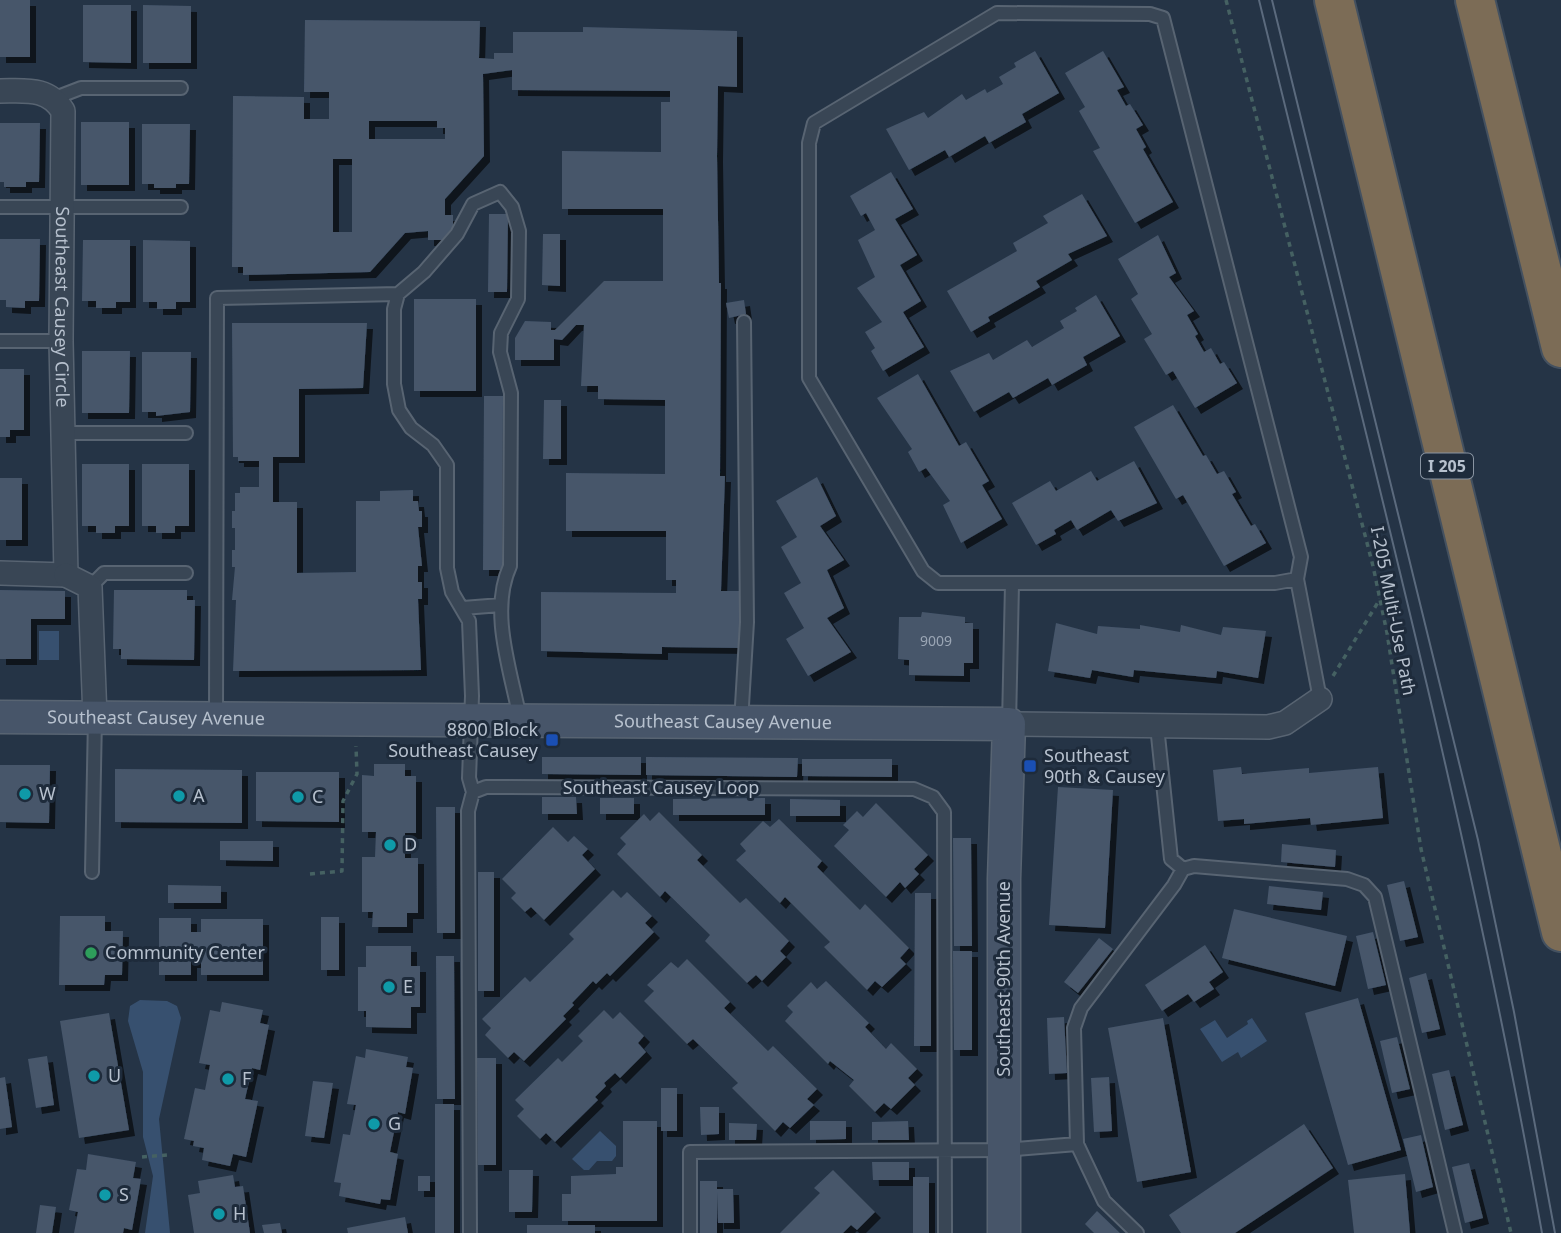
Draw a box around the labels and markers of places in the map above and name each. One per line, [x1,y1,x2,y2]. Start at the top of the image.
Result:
place label: 8800 Block Southeast Causey [388,717,539,762]
marker: 8800 Block Southeast Causey [544,732,560,748]
place label: Southeast 90th & Causey [1044,743,1166,788]
marker: Southeast 90th & Causey [1022,758,1038,774]
place label: W [39,781,56,805]
place label: A [193,783,205,807]
place label: C [312,784,323,808]
marker: W [17,786,33,802]
marker: A [171,788,187,804]
marker: C [290,789,306,805]
place label: D [404,832,417,856]
marker: D [382,837,398,853]
place label: Community Center [105,940,265,964]
marker: Community Center [83,945,99,961]
place label: E [403,974,413,998]
marker: E [381,979,397,995]
place label: U [108,1063,121,1087]
place label: F [242,1066,251,1090]
marker: U [86,1068,102,1084]
marker: F [220,1071,236,1087]
place label: G [388,1111,401,1135]
marker: G [366,1116,382,1132]
place label: S [119,1182,129,1206]
marker: S [97,1187,113,1203]
place label: H [233,1201,246,1225]
marker: H [211,1206,227,1222]

